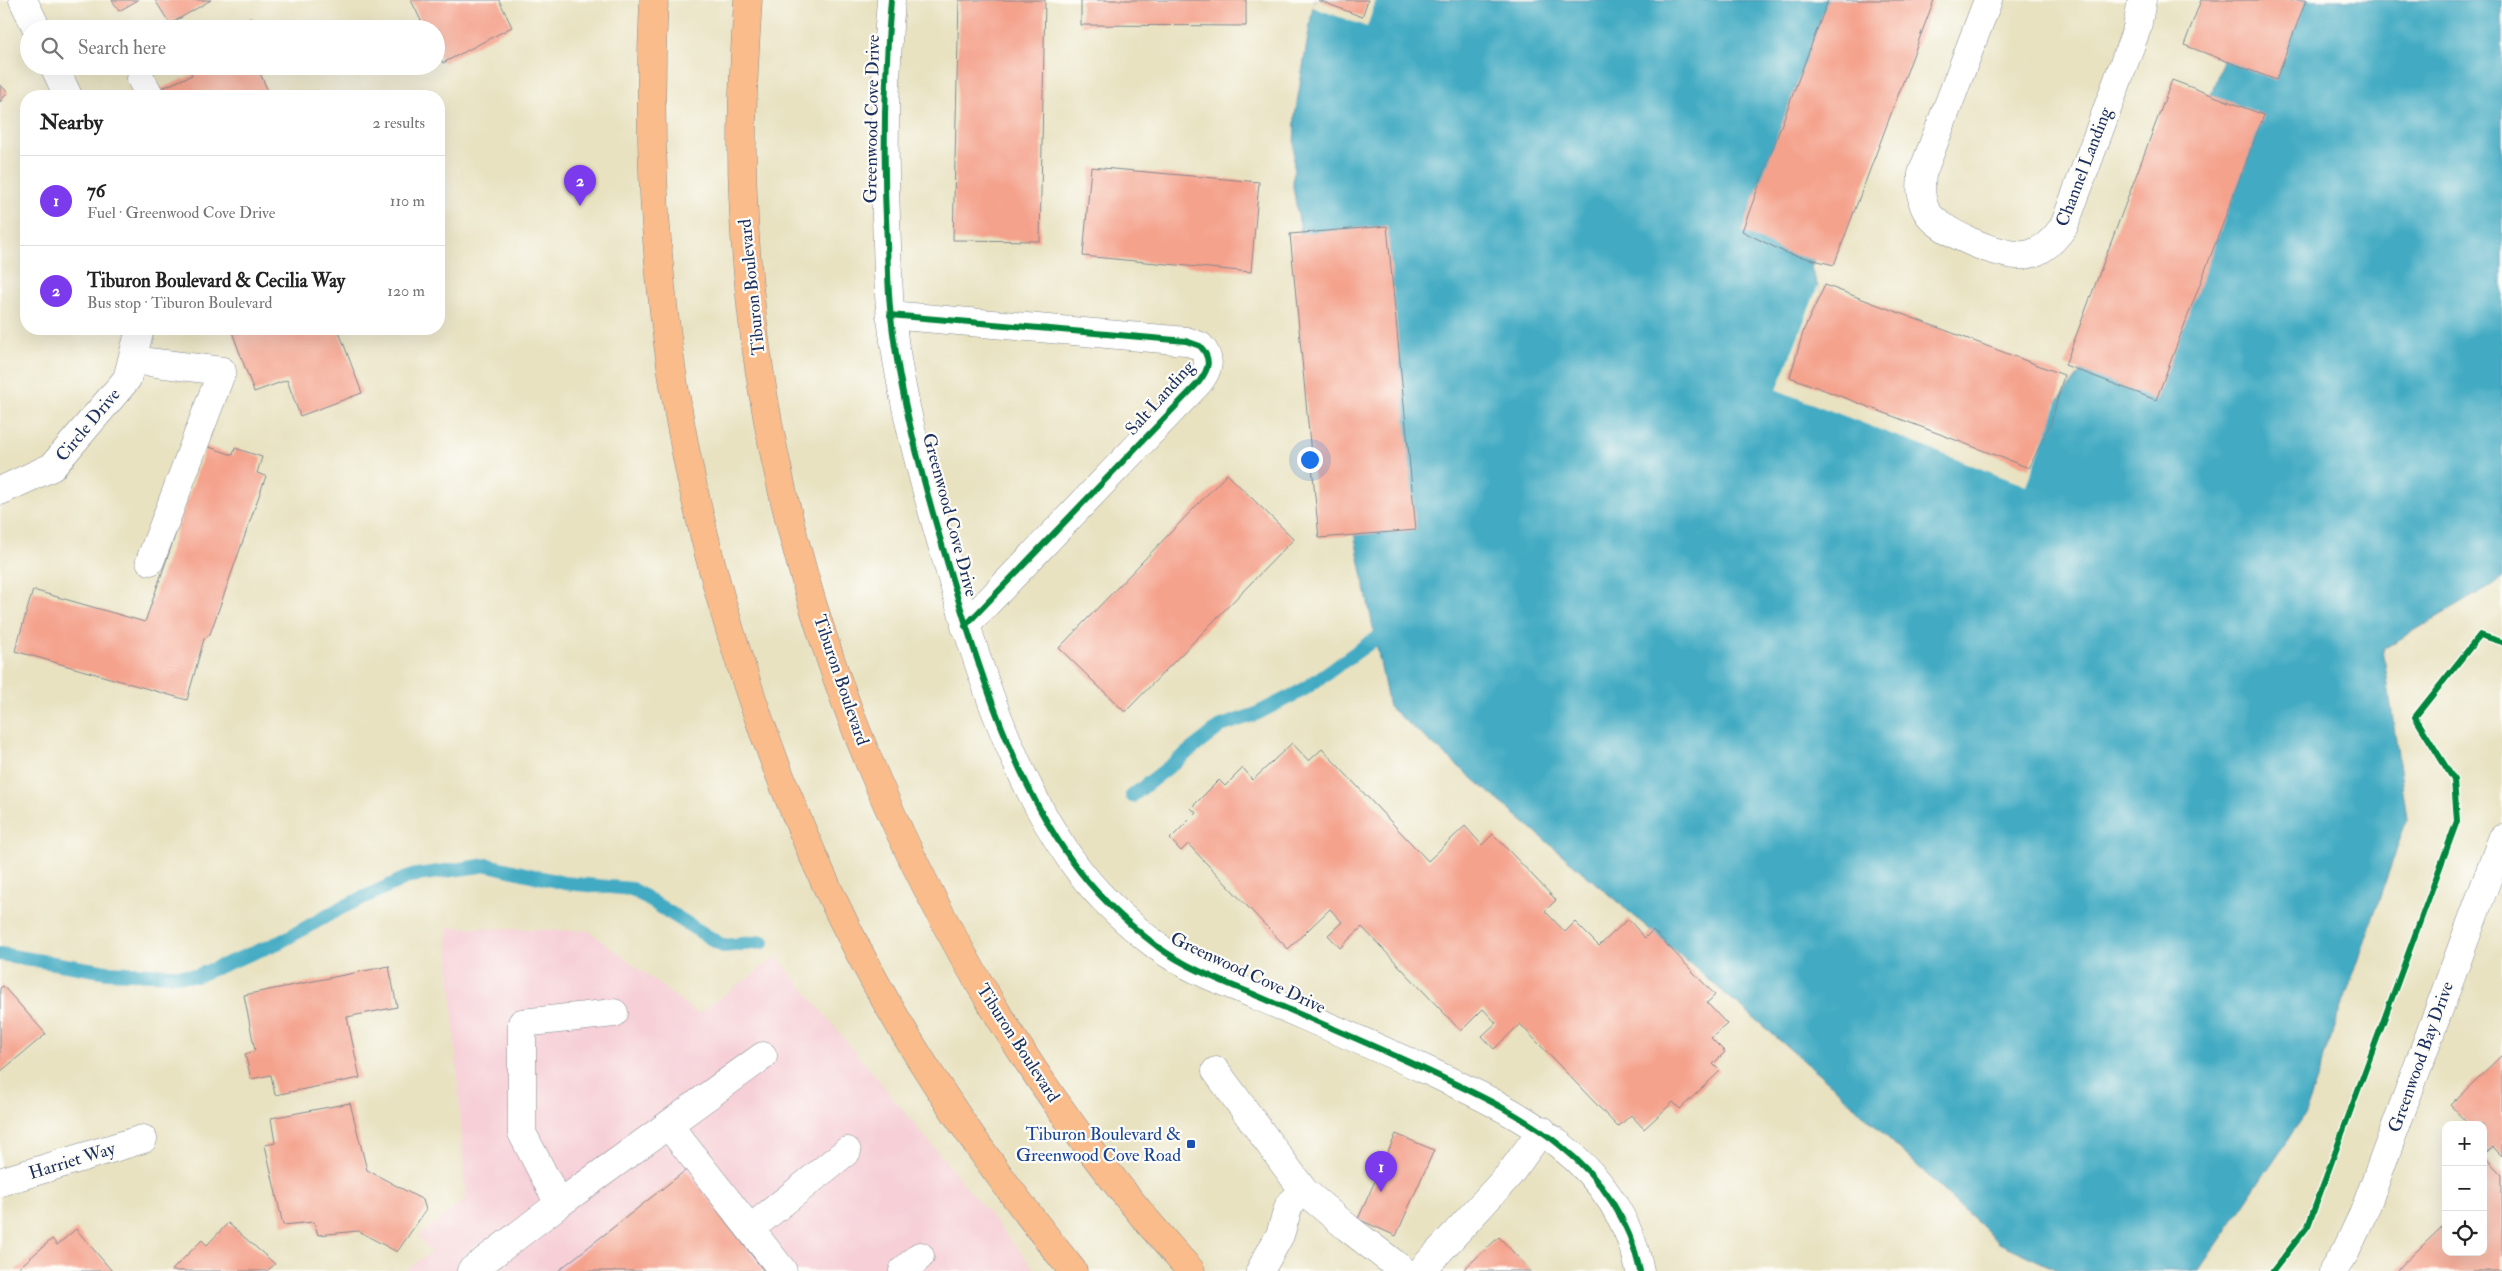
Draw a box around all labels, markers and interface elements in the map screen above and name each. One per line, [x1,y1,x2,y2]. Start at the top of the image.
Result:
search box [20,20,445,75]
icon: search [38,34,66,62]
street label: Greenwood Cove Drive [859,34,885,204]
text: Search here [78,36,166,60]
street label: Channel Landing [2051,103,2118,230]
text: Nearby [40,109,103,136]
text: 2 results [372,113,425,133]
pin: 2 [564,165,596,206]
text: 76 [87,179,105,203]
text: 1 [53,191,59,211]
text: 110 m [390,191,425,211]
text: Fuel · Greenwood Cove Drive [87,203,276,223]
street label: Tiburon Boulevard [733,218,771,356]
text: Tiburon Boulevard & Cecilia Way [87,269,345,293]
text: 2 [52,281,60,301]
text: 120 m [387,281,425,301]
text: Bus stop · Tiburon Boulevard [87,293,272,313]
street label: Salt Landing [1120,355,1200,440]
street label: Circle Drive [51,383,126,466]
street label: Greenwood Cove Drive [917,431,983,600]
your location [1297,447,1323,473]
street label: Tiburon Boulevard [808,612,874,748]
street label: Greenwood Cove Drive [1167,927,1330,1019]
street label: Greenwood Bay Drive [2383,978,2459,1136]
street label: Tiburon Boulevard [971,979,1065,1107]
map controls [2442,1121,2487,1256]
button: + [2442,1121,2487,1166]
place label: Tiburon Boulevard & Greenwood Cove Road [1016,1123,1181,1167]
street label: Harriet Way [26,1137,119,1185]
marker: Tiburon Boulevard & Greenwood Cove Road [1185,1138,1197,1150]
pin: 1 [1365,1151,1397,1192]
button: − [2442,1166,2487,1211]
button: locate [2442,1211,2487,1256]

